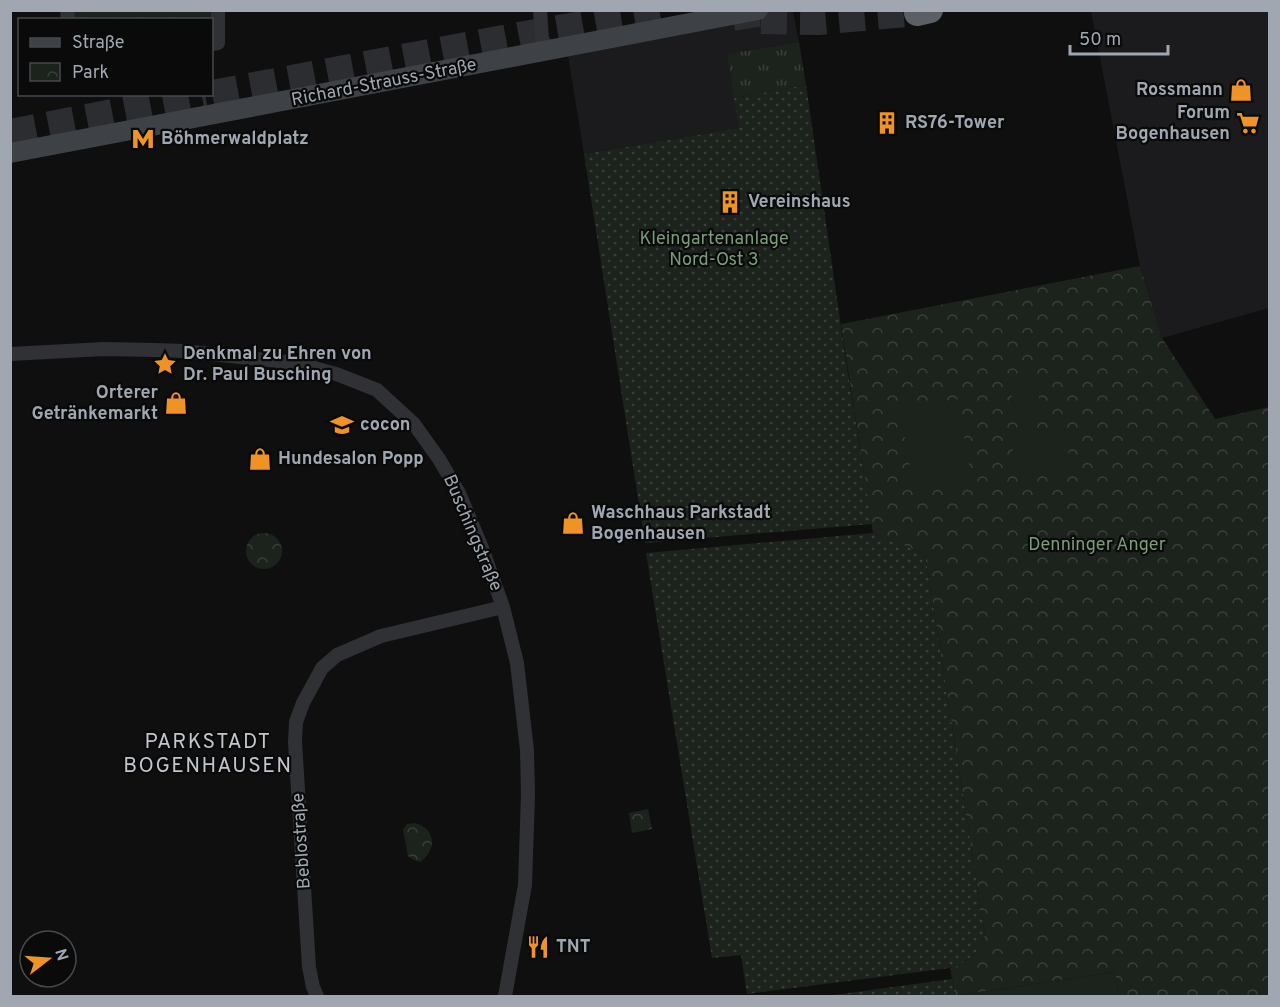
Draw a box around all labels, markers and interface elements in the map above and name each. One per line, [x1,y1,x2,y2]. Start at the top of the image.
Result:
legend [18,18,213,96]
scale bar [1070,18,1168,56]
text: 50 m [1079,29,1121,52]
text: Straße [72,32,124,55]
street label: Richard-Strauss-Straße [289,54,479,112]
text: Park [72,62,109,85]
shop icon: Rossmann [1228,77,1254,103]
place label: Rossmann [1136,79,1223,102]
place label: Forum Bogenhausen [1115,102,1230,146]
building icon: RS76-Tower [874,110,900,136]
supermarket icon: Forum Bogenhausen [1235,110,1261,136]
place label: RS76-Tower [905,112,1005,135]
metro station icon: Böhmerwaldplatz [130,126,156,152]
place label: Böhmerwaldplatz [161,128,309,151]
building icon: Vereinshaus [717,189,743,215]
place label: Vereinshaus [748,191,851,214]
park label: Kleingartenanlage Nord-Ost 3 [639,228,789,272]
place label: Denkmal zu Ehren von Dr. Paul Busching [183,343,372,387]
place icon: Denkmal zu Ehren von Dr. Paul Busching [152,351,178,377]
place label: Orterer Getränkemarkt [31,382,158,426]
shop icon: Orterer Getränkemarkt [163,390,189,416]
school or university icon: cocon [329,412,355,438]
place label: cocon [360,414,410,437]
shop icon: Hundesalon Popp [247,446,273,472]
place label: Hundesalon Popp [278,448,424,471]
street label: Buschingstraße [437,471,507,595]
place label: Waschhaus Parkstadt Bogenhausen [591,502,771,546]
shop icon: Waschhaus Parkstadt Bogenhausen [560,510,586,536]
park label: Denninger Anger [1028,534,1166,557]
district label: PARKSTADT BOGENHAUSEN [123,729,293,780]
street label: Beblostraße [287,792,317,890]
north arrow [18,929,78,989]
restaurant icon: TNT [525,934,551,960]
place label: TNT [556,936,591,959]
text: N [49,947,72,964]

